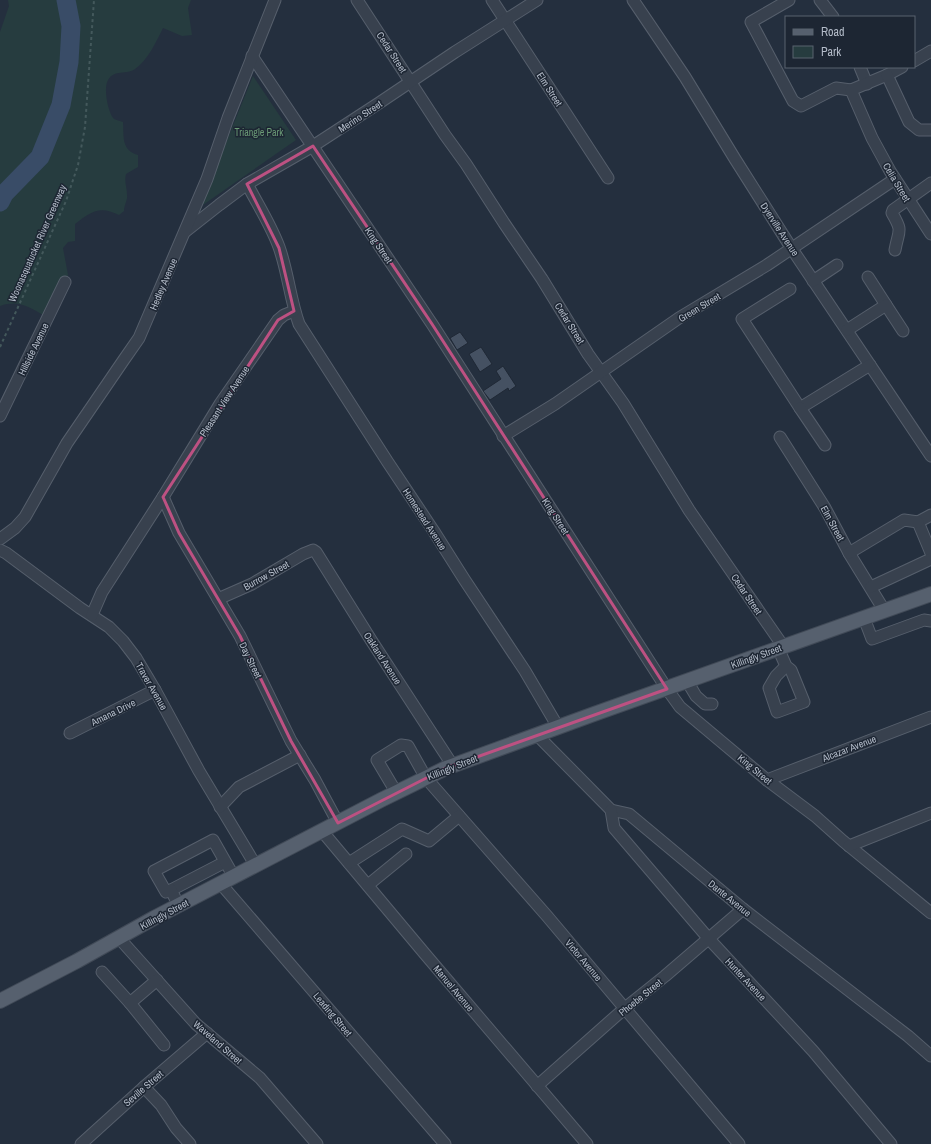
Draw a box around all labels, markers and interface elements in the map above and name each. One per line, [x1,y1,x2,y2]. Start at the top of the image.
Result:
legend [785,16,915,68]
text: Road [821,24,845,40]
street label: Cedar Street [373,29,410,76]
text: Park [821,44,841,60]
street label: Elm Street [534,70,566,109]
street label: Merino Street [336,97,385,135]
park label: Triangle Park [235,126,284,139]
street label: Celia Street [880,160,914,205]
street label: Woonasquatucket River Greenway [6,182,70,304]
street label: Dyerville Avenue [757,200,802,259]
street label: King Street [362,225,396,267]
street label: Hedley Avenue [147,256,180,312]
street label: Green Street [676,289,723,325]
street label: Cedar Street [552,300,588,347]
street label: Hillside Avenue [15,320,52,378]
street label: Pleasant View Avenue [197,363,252,439]
street label: Homestead Avenue [400,486,450,553]
street label: King Street [539,496,573,538]
street label: Elm Street [818,503,848,544]
street label: Burrow Street [241,557,292,593]
street label: Cedar Street [728,571,765,618]
street label: Oakland Avenue [361,630,405,687]
street label: Day Street [236,640,265,681]
street label: Killingly Street [729,641,784,672]
street label: Traver Avenue [133,660,171,713]
street label: Amana Drive [88,696,138,729]
street label: Alcazar Avenue [819,732,878,765]
street label: Killingly Street [425,751,480,783]
street label: King Street [735,751,775,788]
street label: Dante Avenue [706,877,754,920]
street label: Killingly Street [138,896,191,933]
street label: Victor Avenue [562,937,605,984]
street label: Hunter Avenue [722,955,769,1004]
street label: Manuel Avenue [431,963,477,1014]
street label: Phoebe Street [616,975,665,1019]
street label: Leading Street [310,990,355,1040]
street label: Waveland Street [191,1018,245,1068]
street label: Seville Street [121,1067,167,1109]

